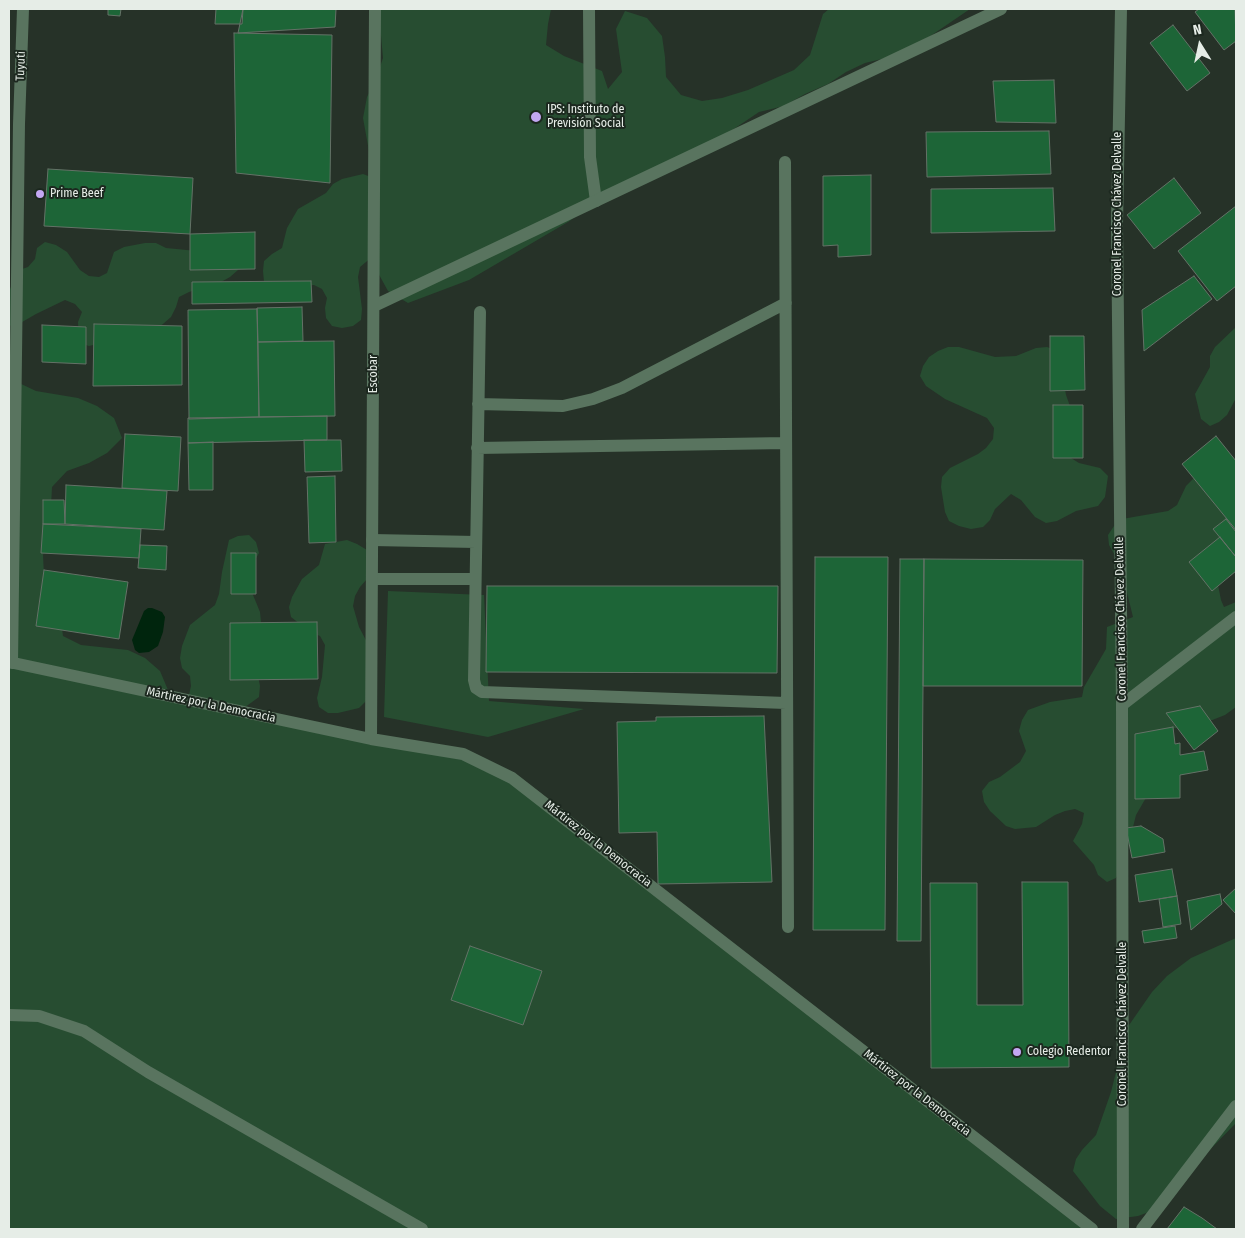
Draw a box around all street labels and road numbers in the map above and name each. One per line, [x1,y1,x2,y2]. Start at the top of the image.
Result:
street label: Tuyuti [13,51,29,81]
street label: Coronel Francisco Chávez Delvalle [1111,132,1125,296]
street label: Escobar [367,355,381,393]
street label: Coronel Francisco Chávez Delvalle [1112,537,1130,701]
street label: Mártirez por la Democracia [145,684,277,726]
street label: Mártirez por la Democracia [542,798,654,890]
street label: Coronel Francisco Chávez Delvalle [1116,942,1130,1106]
street label: Mártirez por la Democracia [861,1047,973,1139]

